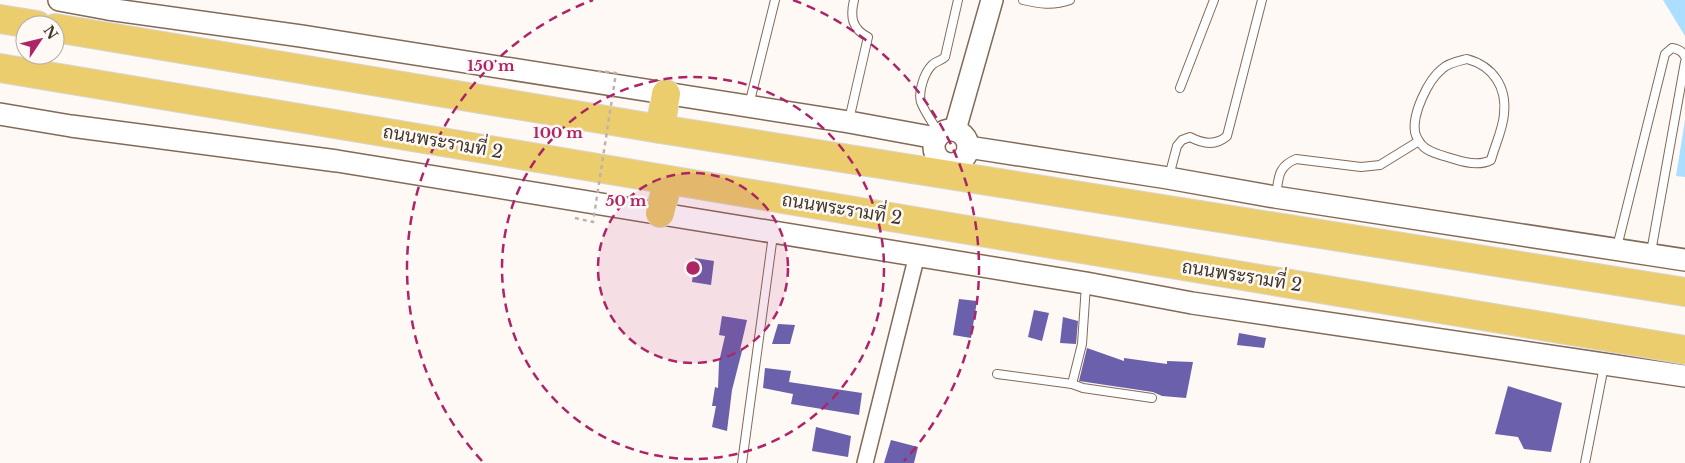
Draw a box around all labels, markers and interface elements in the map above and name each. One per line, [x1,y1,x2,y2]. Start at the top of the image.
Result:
north arrow [15,15,65,65]
text: N [39,22,62,43]
text: 150 m [467,56,515,75]
street label: ถนนพระรามที่ 2 [381,116,505,163]
text: 100 m [533,123,583,142]
street label: ถนนพระรามที่ 2 [780,184,904,229]
text: 50 m [606,191,647,210]
street label: ถนนพระรามที่ 2 [1180,251,1304,296]
centre of rings [684,259,702,277]

